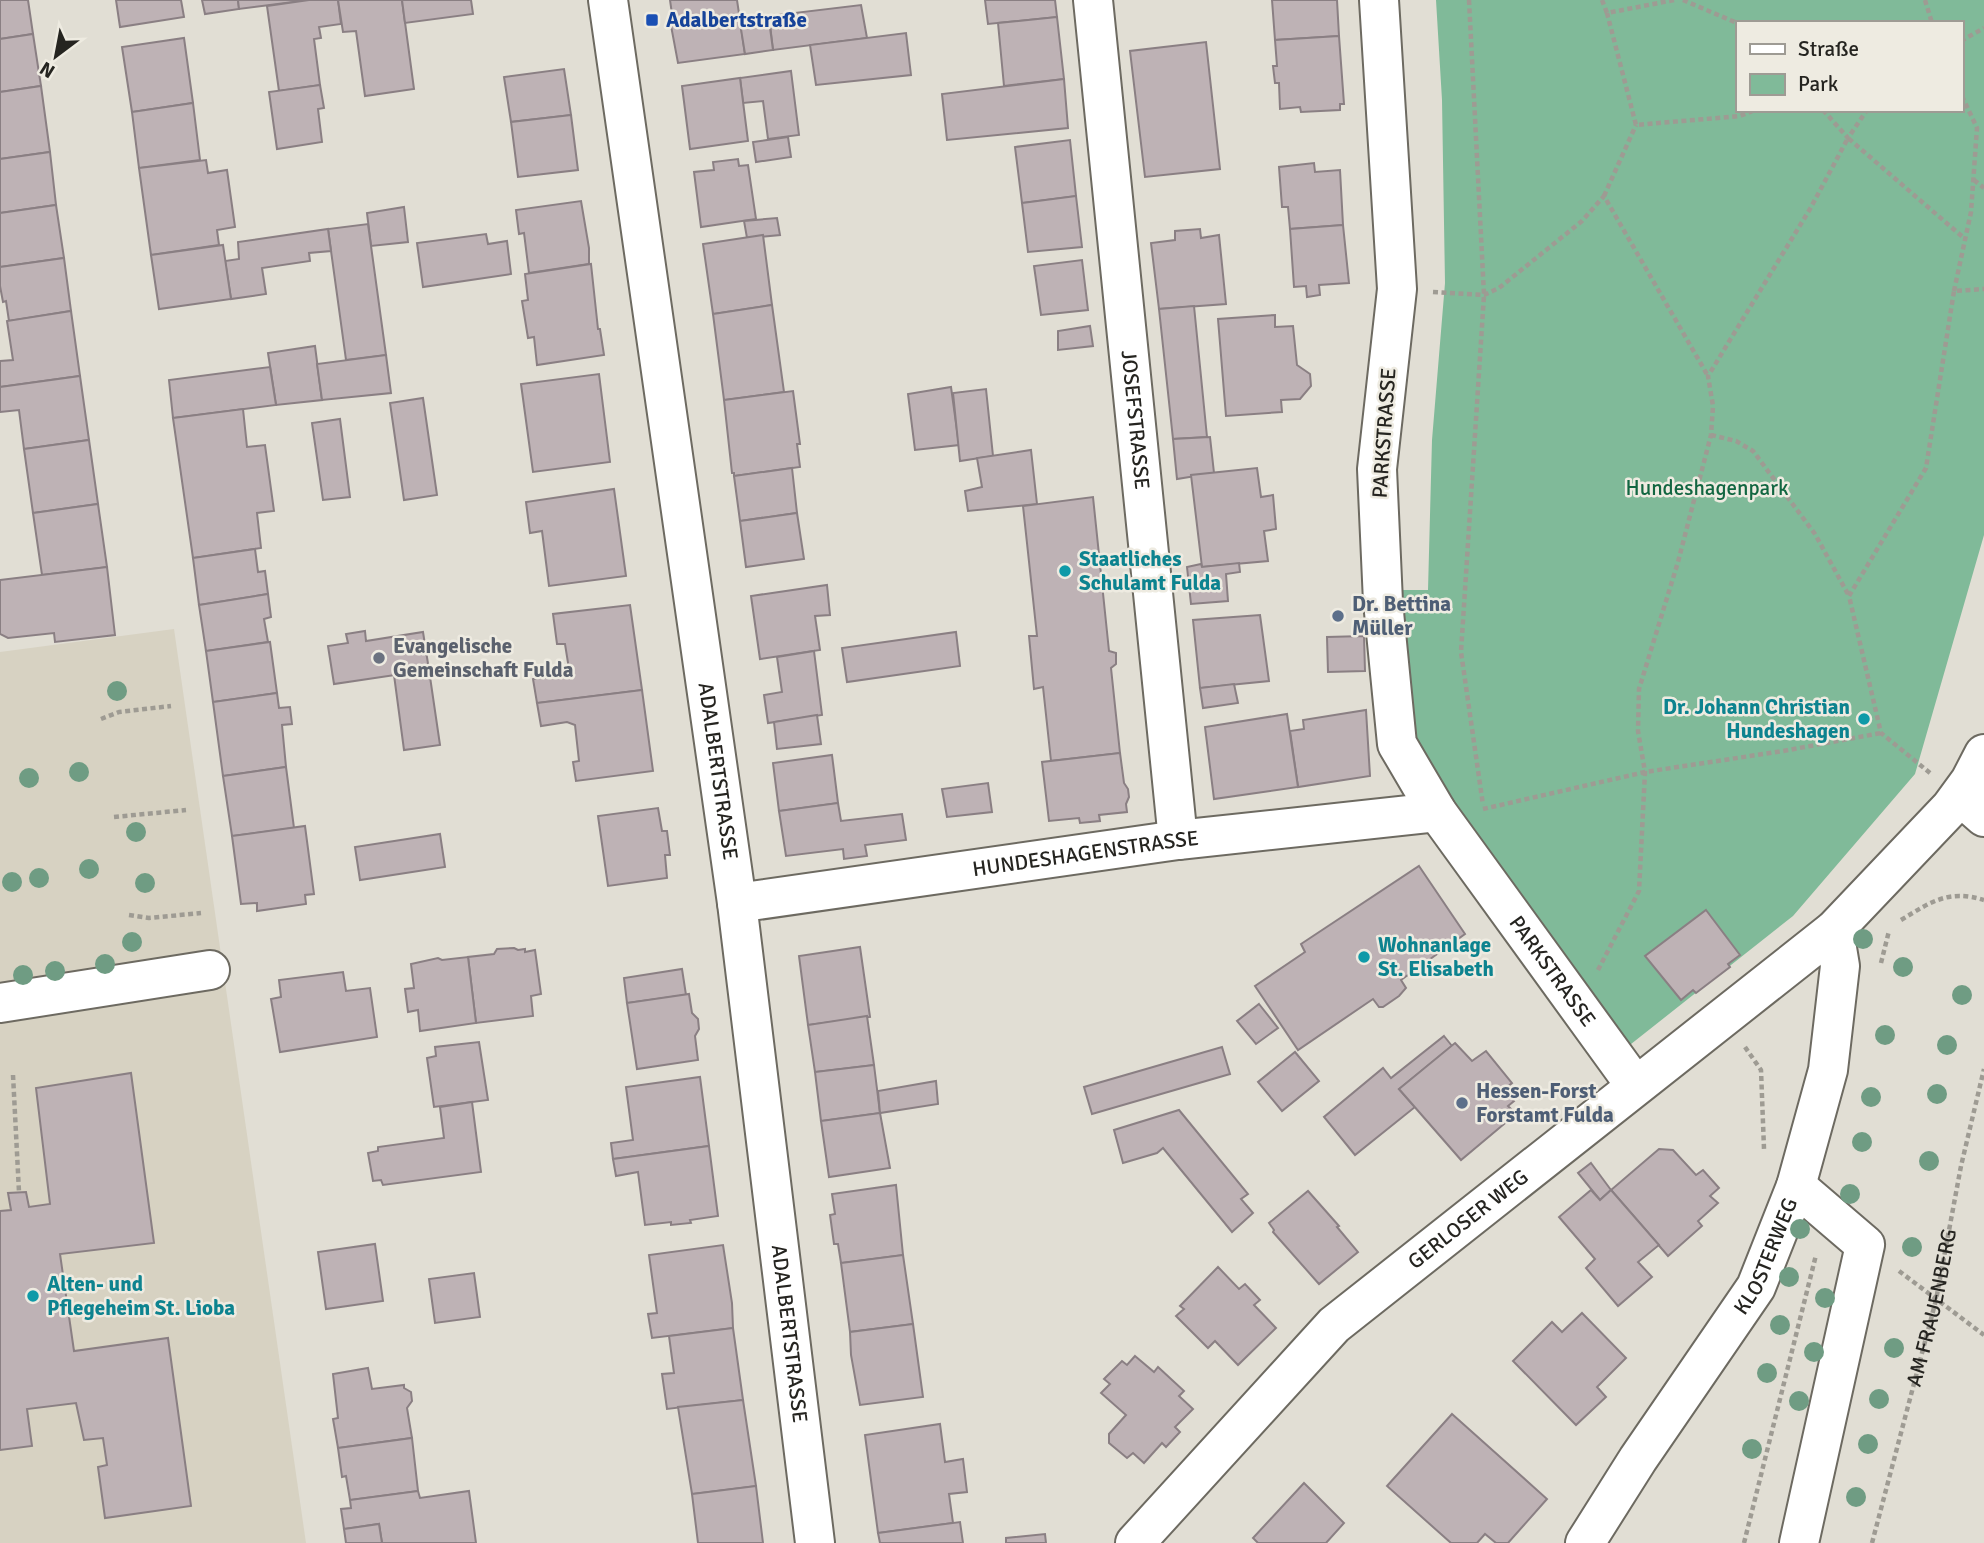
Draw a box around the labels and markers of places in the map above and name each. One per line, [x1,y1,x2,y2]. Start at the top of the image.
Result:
place label: Adalbertstraße [666,7,807,33]
marker: Adalbertstraße [644,12,660,28]
place label: Staatliches Schulamt Fulda [1079,546,1221,596]
marker: Staatliches Schulamt Fulda [1057,563,1073,579]
place label: Dr. Bettina Müller [1352,591,1451,641]
marker: Dr. Bettina Müller [1330,608,1346,624]
place label: Evangelische Gemeinschaft Fulda [393,633,574,683]
marker: Evangelische Gemeinschaft Fulda [371,650,387,666]
place label: Dr. Johann Christian Hundeshagen [1663,694,1850,744]
marker: Dr. Johann Christian Hundeshagen [1856,711,1872,727]
place label: Wohnanlage St. Elisabeth [1378,932,1494,982]
marker: Wohnanlage St. Elisabeth [1356,949,1372,965]
place label: Hessen-Forst Forstamt Fulda [1476,1078,1614,1128]
marker: Hessen-Forst Forstamt Fulda [1454,1095,1470,1111]
place label: Alten- und Pflegeheim St. Lioba [47,1271,235,1321]
marker: Alten- und Pflegeheim St. Lioba [25,1288,41,1304]

